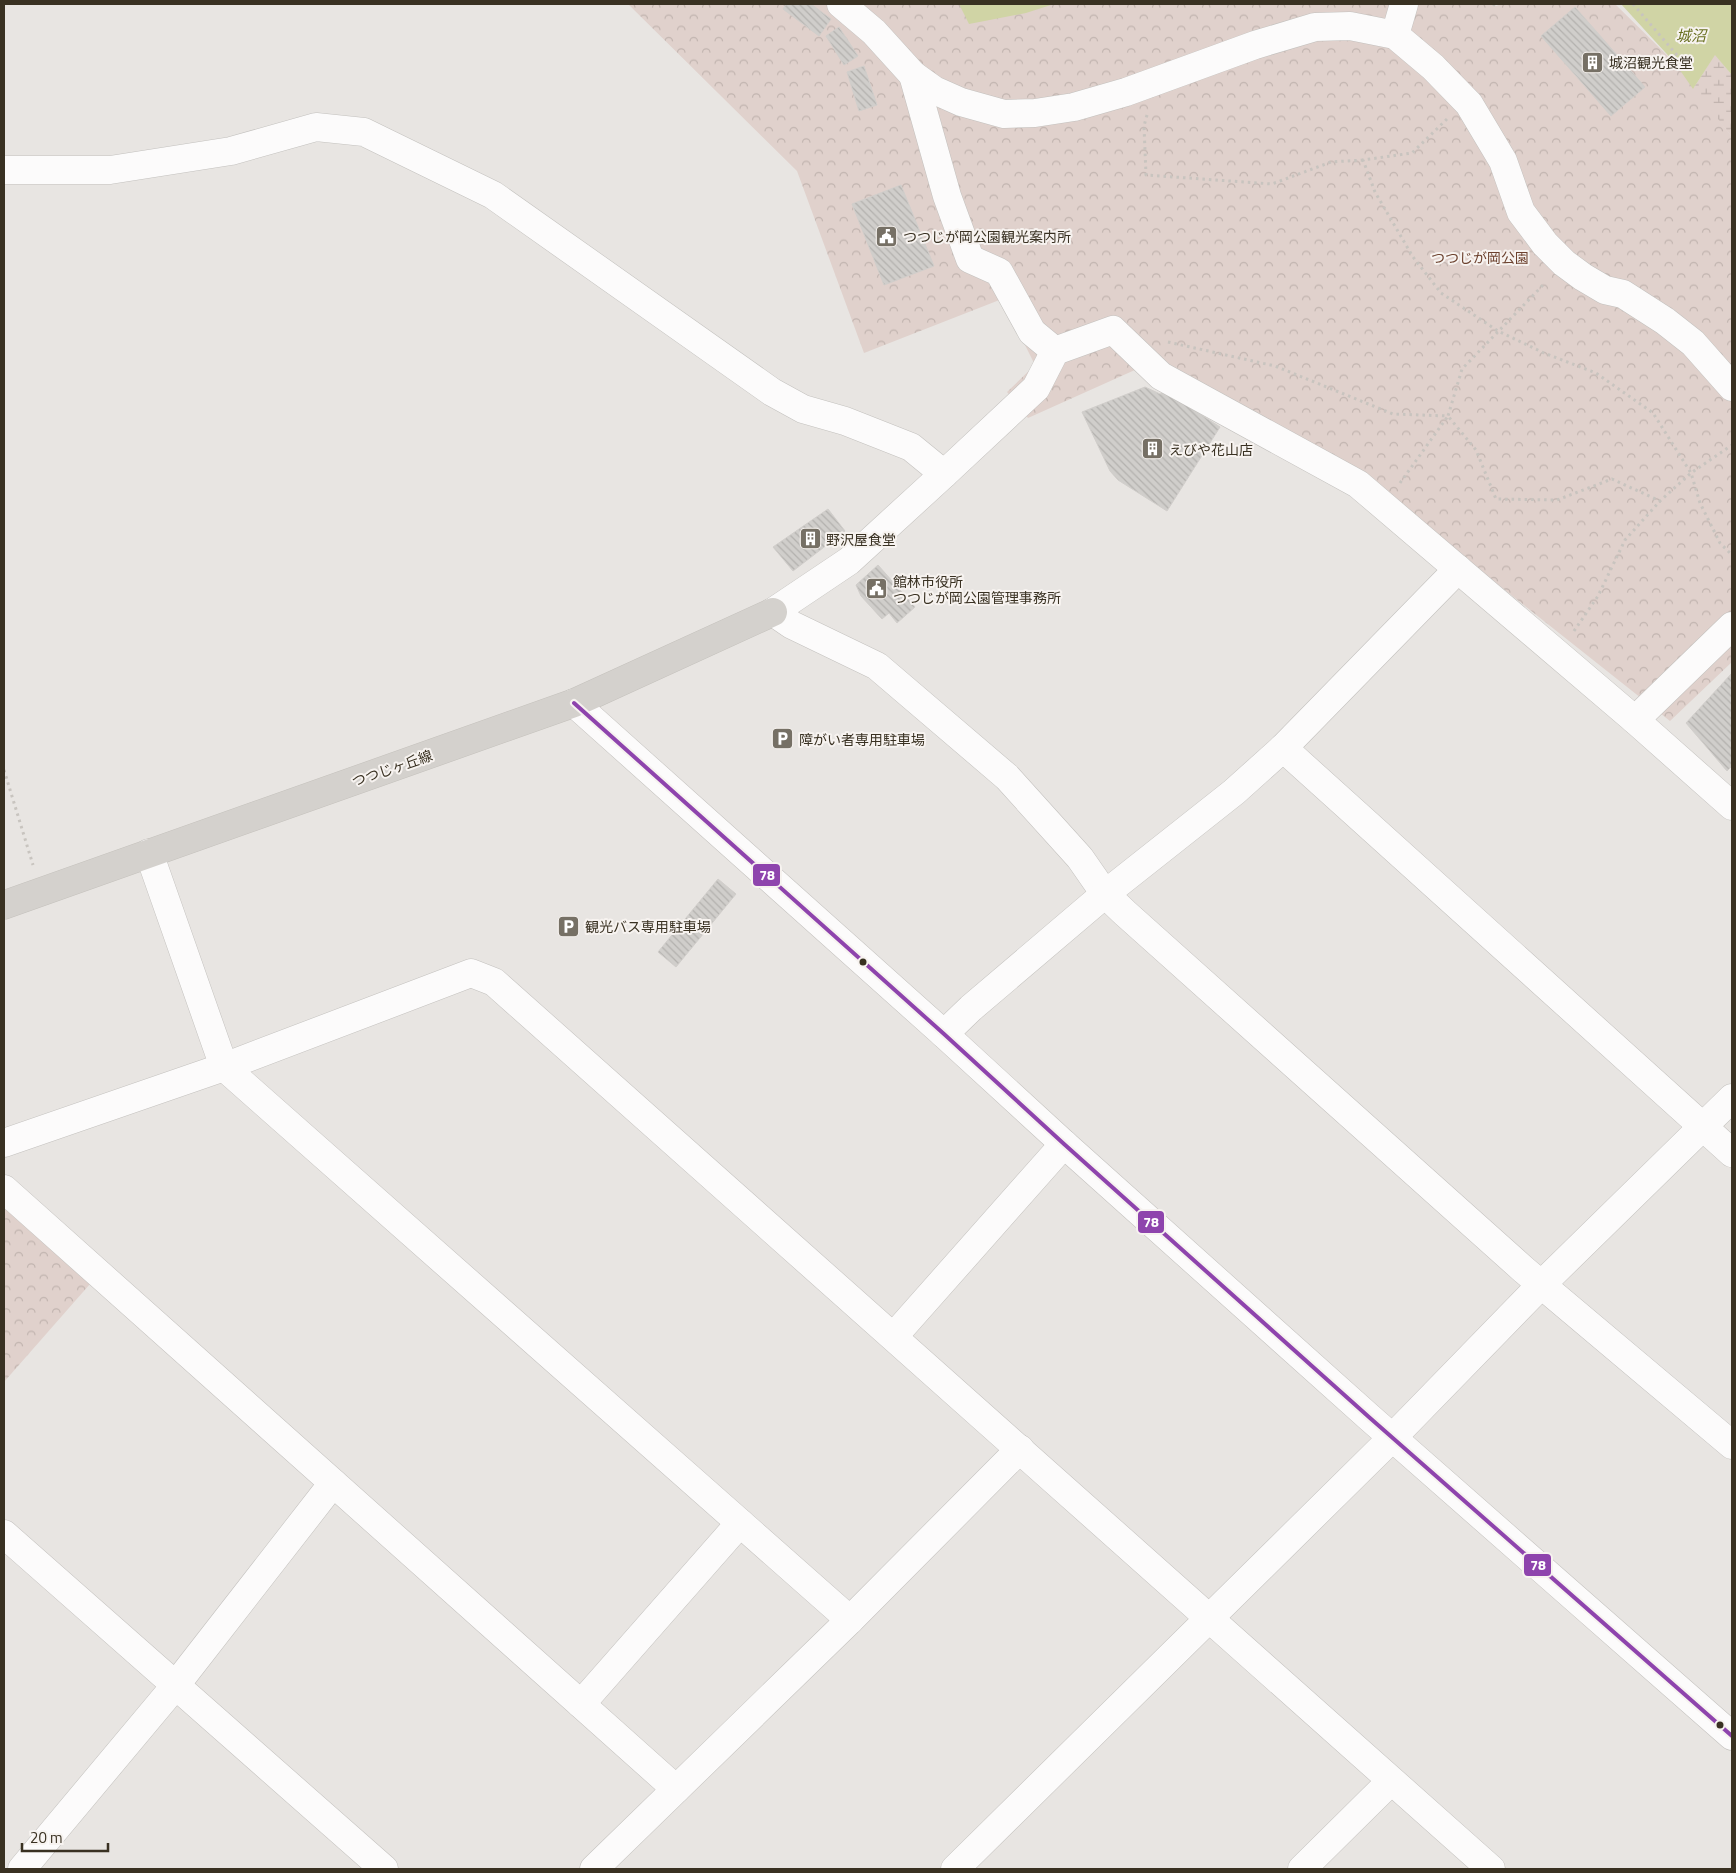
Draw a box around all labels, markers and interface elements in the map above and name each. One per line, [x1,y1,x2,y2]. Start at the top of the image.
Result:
water label: 城沼 [1676,24,1708,47]
building icon: 城沼観光食堂 [1581,50,1605,74]
place label: 城沼観光食堂 [1609,52,1693,73]
public building icon: つつじが岡公園観光案内所 [875,224,899,248]
place label: つつじが岡公園観光案内所 [903,226,1071,247]
park label: つつじが岡公園 [1431,247,1529,268]
building icon: えびや花山店 [1141,437,1165,461]
place label: えびや花山店 [1169,439,1253,460]
building icon: 野沢屋食堂 [798,527,822,551]
place label: 野沢屋食堂 [826,529,896,550]
place label: 館林市役所 つつじが岡公園管理事務所 [893,571,1061,608]
public building icon: 館林市役所 つつじが岡公園管理事務所 [865,577,889,601]
parking icon: 障がい者専用駐車場 [771,727,795,751]
place label: 障がい者専用駐車場 [799,729,925,750]
street label: つつじヶ丘線 [349,744,435,792]
line badge: 78 [752,863,781,887]
text: 78 [759,864,775,885]
parking icon: 観光バス専用駐車場 [557,914,581,938]
place label: 観光バス専用駐車場 [585,916,711,937]
unlabelled marker [858,957,868,967]
line badge: 78 [1137,1210,1165,1234]
text: 78 [1143,1211,1159,1232]
line badge: 78 [1523,1553,1552,1577]
text: 78 [1530,1554,1546,1575]
unlabelled marker [1715,1720,1725,1730]
scale bar [22,1820,109,1852]
text: 20 m [30,1826,63,1849]

